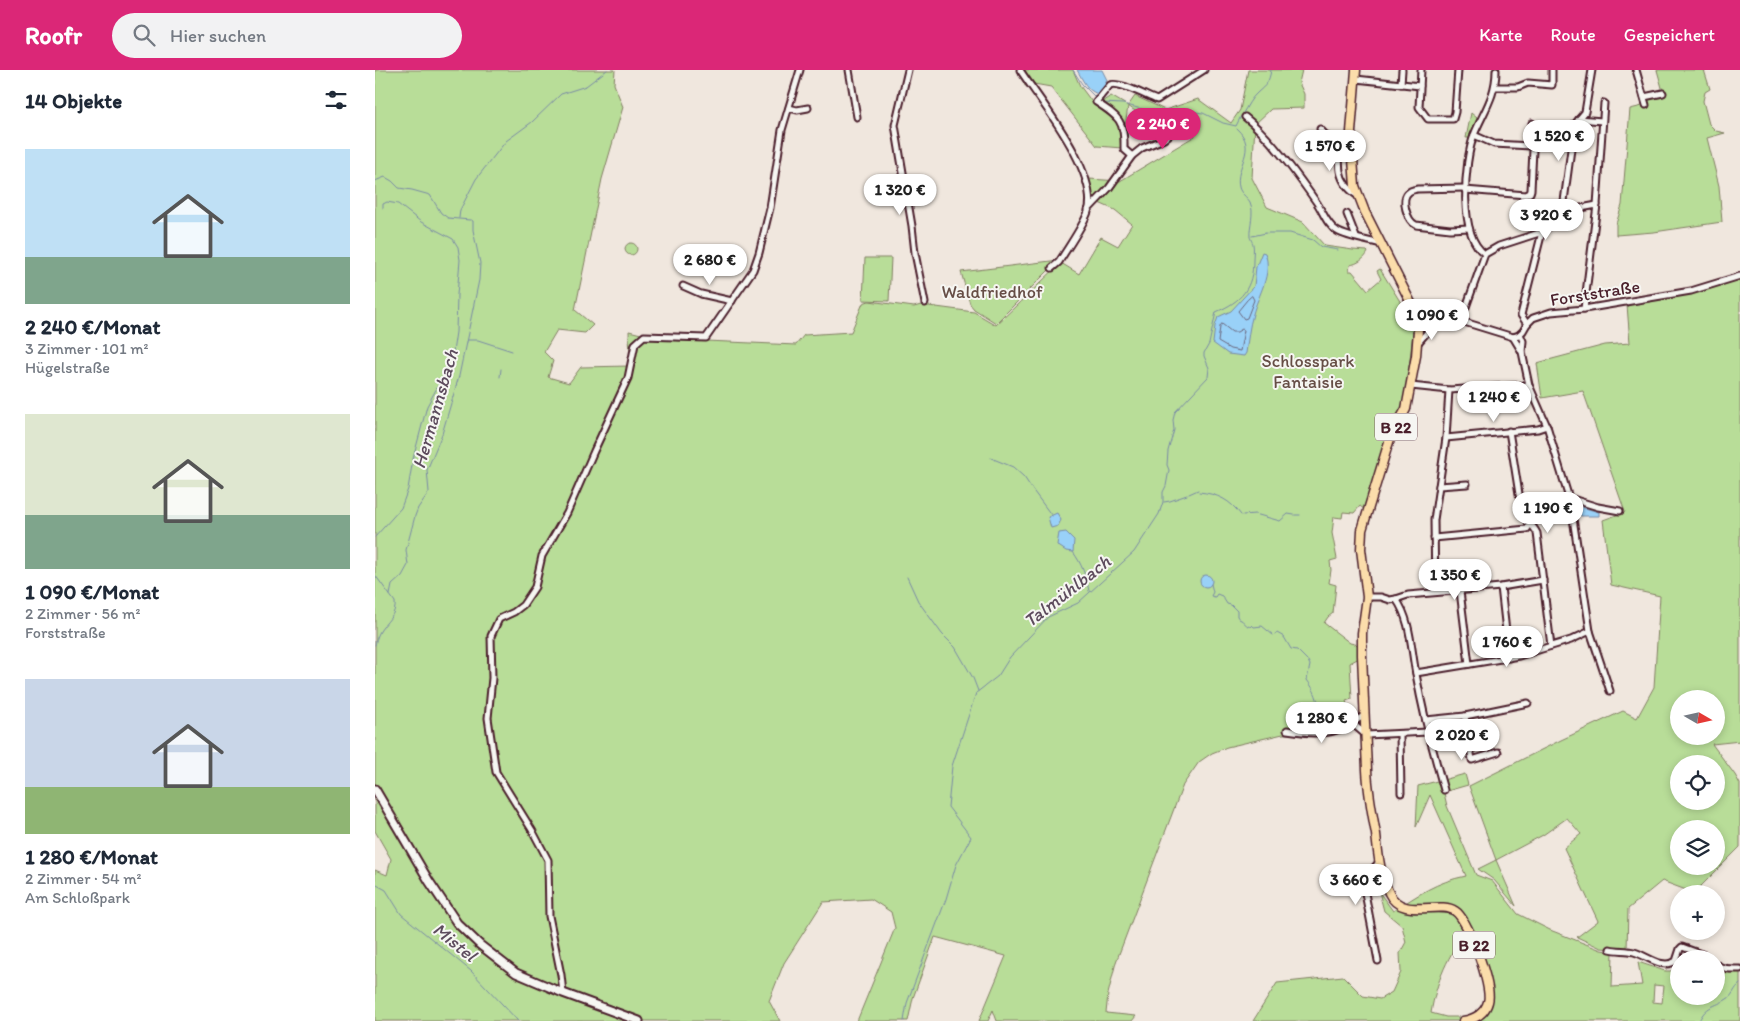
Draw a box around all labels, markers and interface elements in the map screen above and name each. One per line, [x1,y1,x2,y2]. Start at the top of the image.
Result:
search box [112,13,462,58]
text: Roofr [25,21,82,50]
icon: search [130,21,158,49]
text: Hier suchen [170,24,266,47]
text: Karte [1479,24,1522,46]
text: Route [1550,24,1596,46]
text: Gespeichert [1624,24,1715,46]
icon: filters [322,86,350,114]
text: 14 Objekte [25,88,122,113]
pin: 2 240 € [1117,108,1209,150]
text: 2 240 € [1137,114,1189,133]
pin: 1 520 € [1513,119,1605,162]
text: 1 520 € [1534,126,1584,145]
pin: 1 570 € [1284,129,1376,172]
text: 1 570 € [1305,136,1355,155]
pin: 1 320 € [854,174,946,216]
text: 1 320 € [875,180,925,199]
icon: home [143,181,233,271]
pin: 3 920 € [1500,198,1592,241]
text: 3 920 € [1520,205,1572,224]
pin: 2 680 € [664,244,756,286]
text: 2 680 € [684,250,736,269]
street label: Forststraße [1549,275,1641,311]
park label: Waldfriedhof [941,281,1043,303]
pin: 1 090 € [1386,298,1478,341]
text: 1 090 € [1406,305,1458,324]
text: 2 240 €/Monat [25,314,160,339]
text: 3 Zimmer · 101 m² [25,339,149,358]
water label: Hermannsbach [407,347,463,471]
park label: Schlosspark Fantaisie [1262,350,1354,393]
text: Hügelstraße [25,358,110,377]
pin: 1 240 € [1448,380,1540,423]
text: 1 240 € [1468,387,1520,406]
road number: B 22 [1375,414,1417,441]
icon: home [143,446,233,536]
pin: 1 190 € [1502,492,1594,534]
text: 1 190 € [1523,498,1573,517]
water label: Talmühlbach [1019,549,1116,632]
pin: 1 350 € [1409,558,1501,601]
text: 1 350 € [1430,565,1480,584]
text: 1 090 €/Monat [25,579,159,604]
text: 2 Zimmer · 56 m² [25,604,140,623]
text: Forststraße [25,623,106,642]
pin: 1 760 € [1461,626,1553,668]
text: 1 760 € [1482,632,1532,651]
north arrow [1670,690,1725,745]
map controls [1670,690,1725,1005]
pin: 1 280 € [1276,702,1368,744]
text: 1 280 € [1297,708,1347,727]
icon: home [143,711,233,801]
pin: 2 020 € [1416,718,1508,761]
text: 2 020 € [1436,725,1488,744]
button: locate [1670,755,1725,810]
button: layers [1670,820,1725,875]
text: 1 280 €/Monat [25,844,158,869]
pin: 3 660 € [1310,864,1402,906]
text: 2 Zimmer · 54 m² [25,869,142,888]
text: 3 660 € [1330,870,1382,889]
button: + [1670,885,1725,940]
text: Am Schloßpark [25,888,130,907]
water label: Mistel [428,917,483,968]
road number: B 22 [1453,932,1495,958]
button: − [1670,950,1725,1005]

